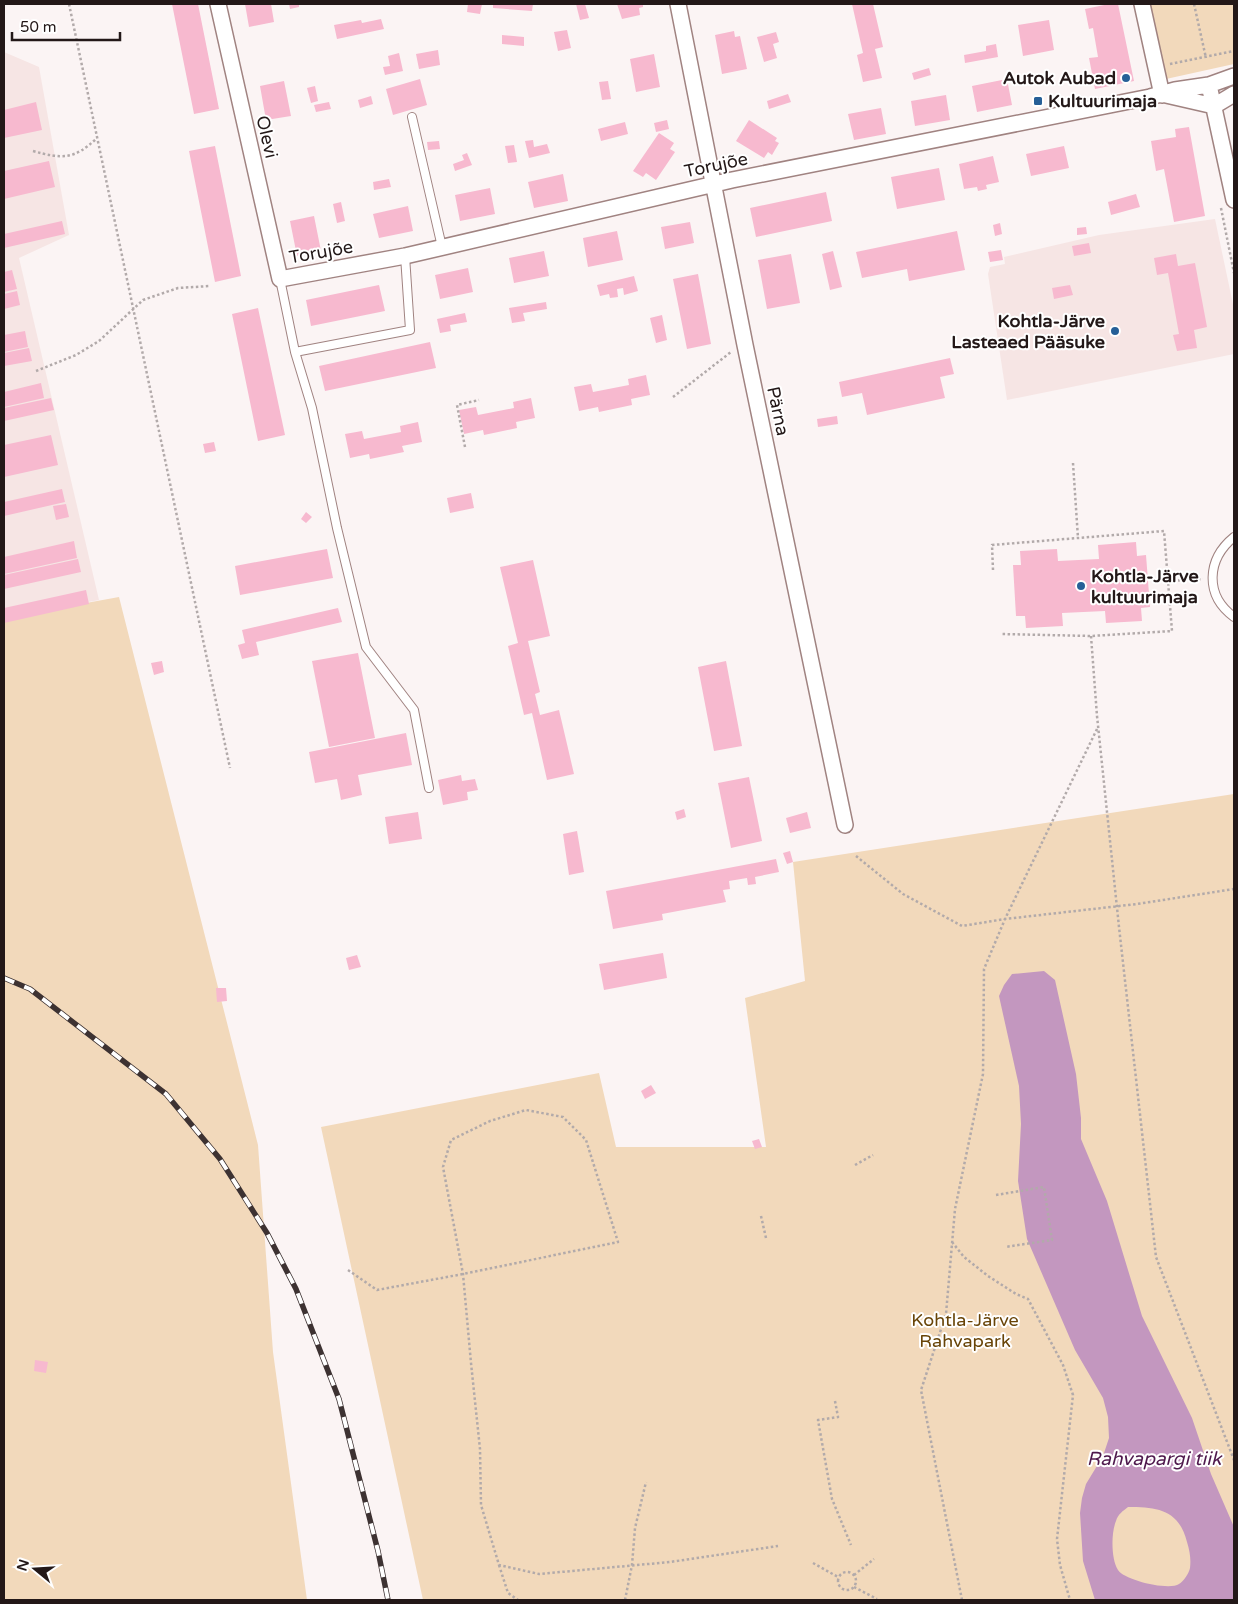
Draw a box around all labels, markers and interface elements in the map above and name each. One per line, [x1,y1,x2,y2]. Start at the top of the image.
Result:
scale bar [12,10,120,42]
text: 50 m [20,18,57,36]
place label: Autok Aubad [1003,67,1116,89]
marker: Autok Aubad [1120,72,1132,84]
place label: Kultuurimaja [1048,90,1157,112]
marker: Kultuurimaja [1032,95,1044,107]
street label: Olevi [251,114,283,160]
street label: Torujõe [682,148,750,182]
street label: Torujõe [287,236,355,268]
place label: Kohtla-Järve Lasteaed Pääsuke [951,310,1105,353]
marker: Kohtla-Järve Lasteaed Pääsuke [1109,325,1121,337]
street label: Pärna [762,384,794,438]
place label: Kohtla-Järve kultuurimaja [1091,565,1199,608]
marker: Kohtla-Järve kultuurimaja [1075,580,1087,592]
park label: Kohtla-Järve Rahvapark [911,1309,1019,1352]
water label: Rahvapargi tiik [1087,1448,1223,1470]
north arrow [10,1544,60,1594]
text: N [13,1557,33,1573]

